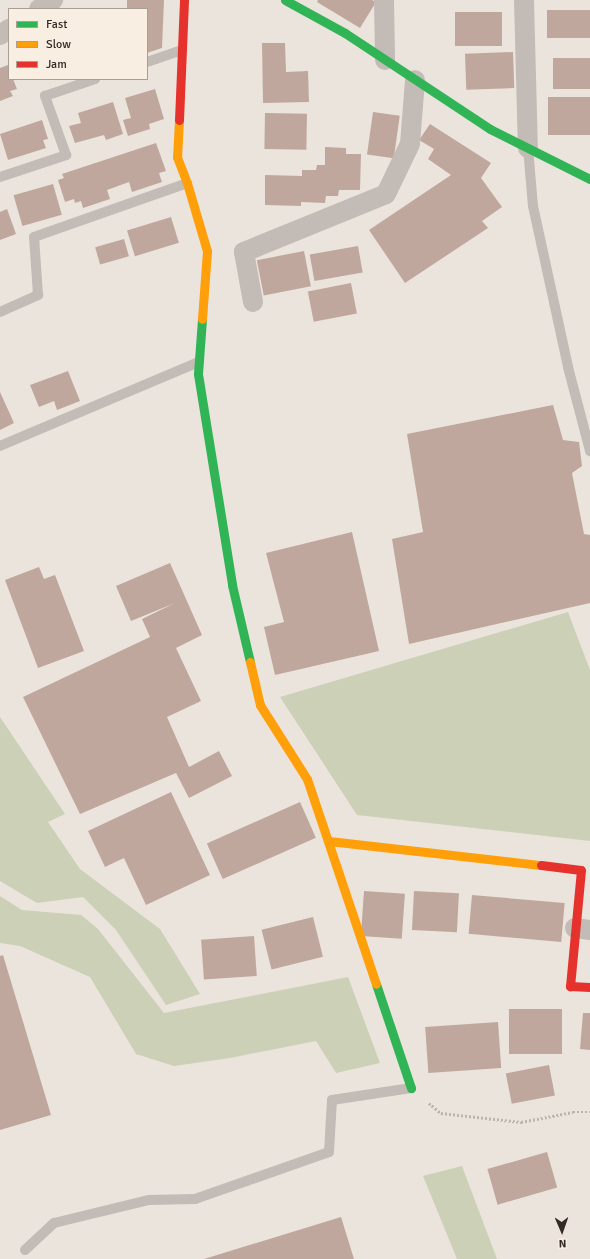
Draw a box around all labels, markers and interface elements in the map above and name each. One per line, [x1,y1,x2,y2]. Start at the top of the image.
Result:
legend [8,8,148,80]
text: Fast [46,17,67,32]
text: Slow [46,37,71,52]
text: Jam [46,57,67,72]
north arrow [542,1211,582,1251]
text: N [558,1237,566,1250]

